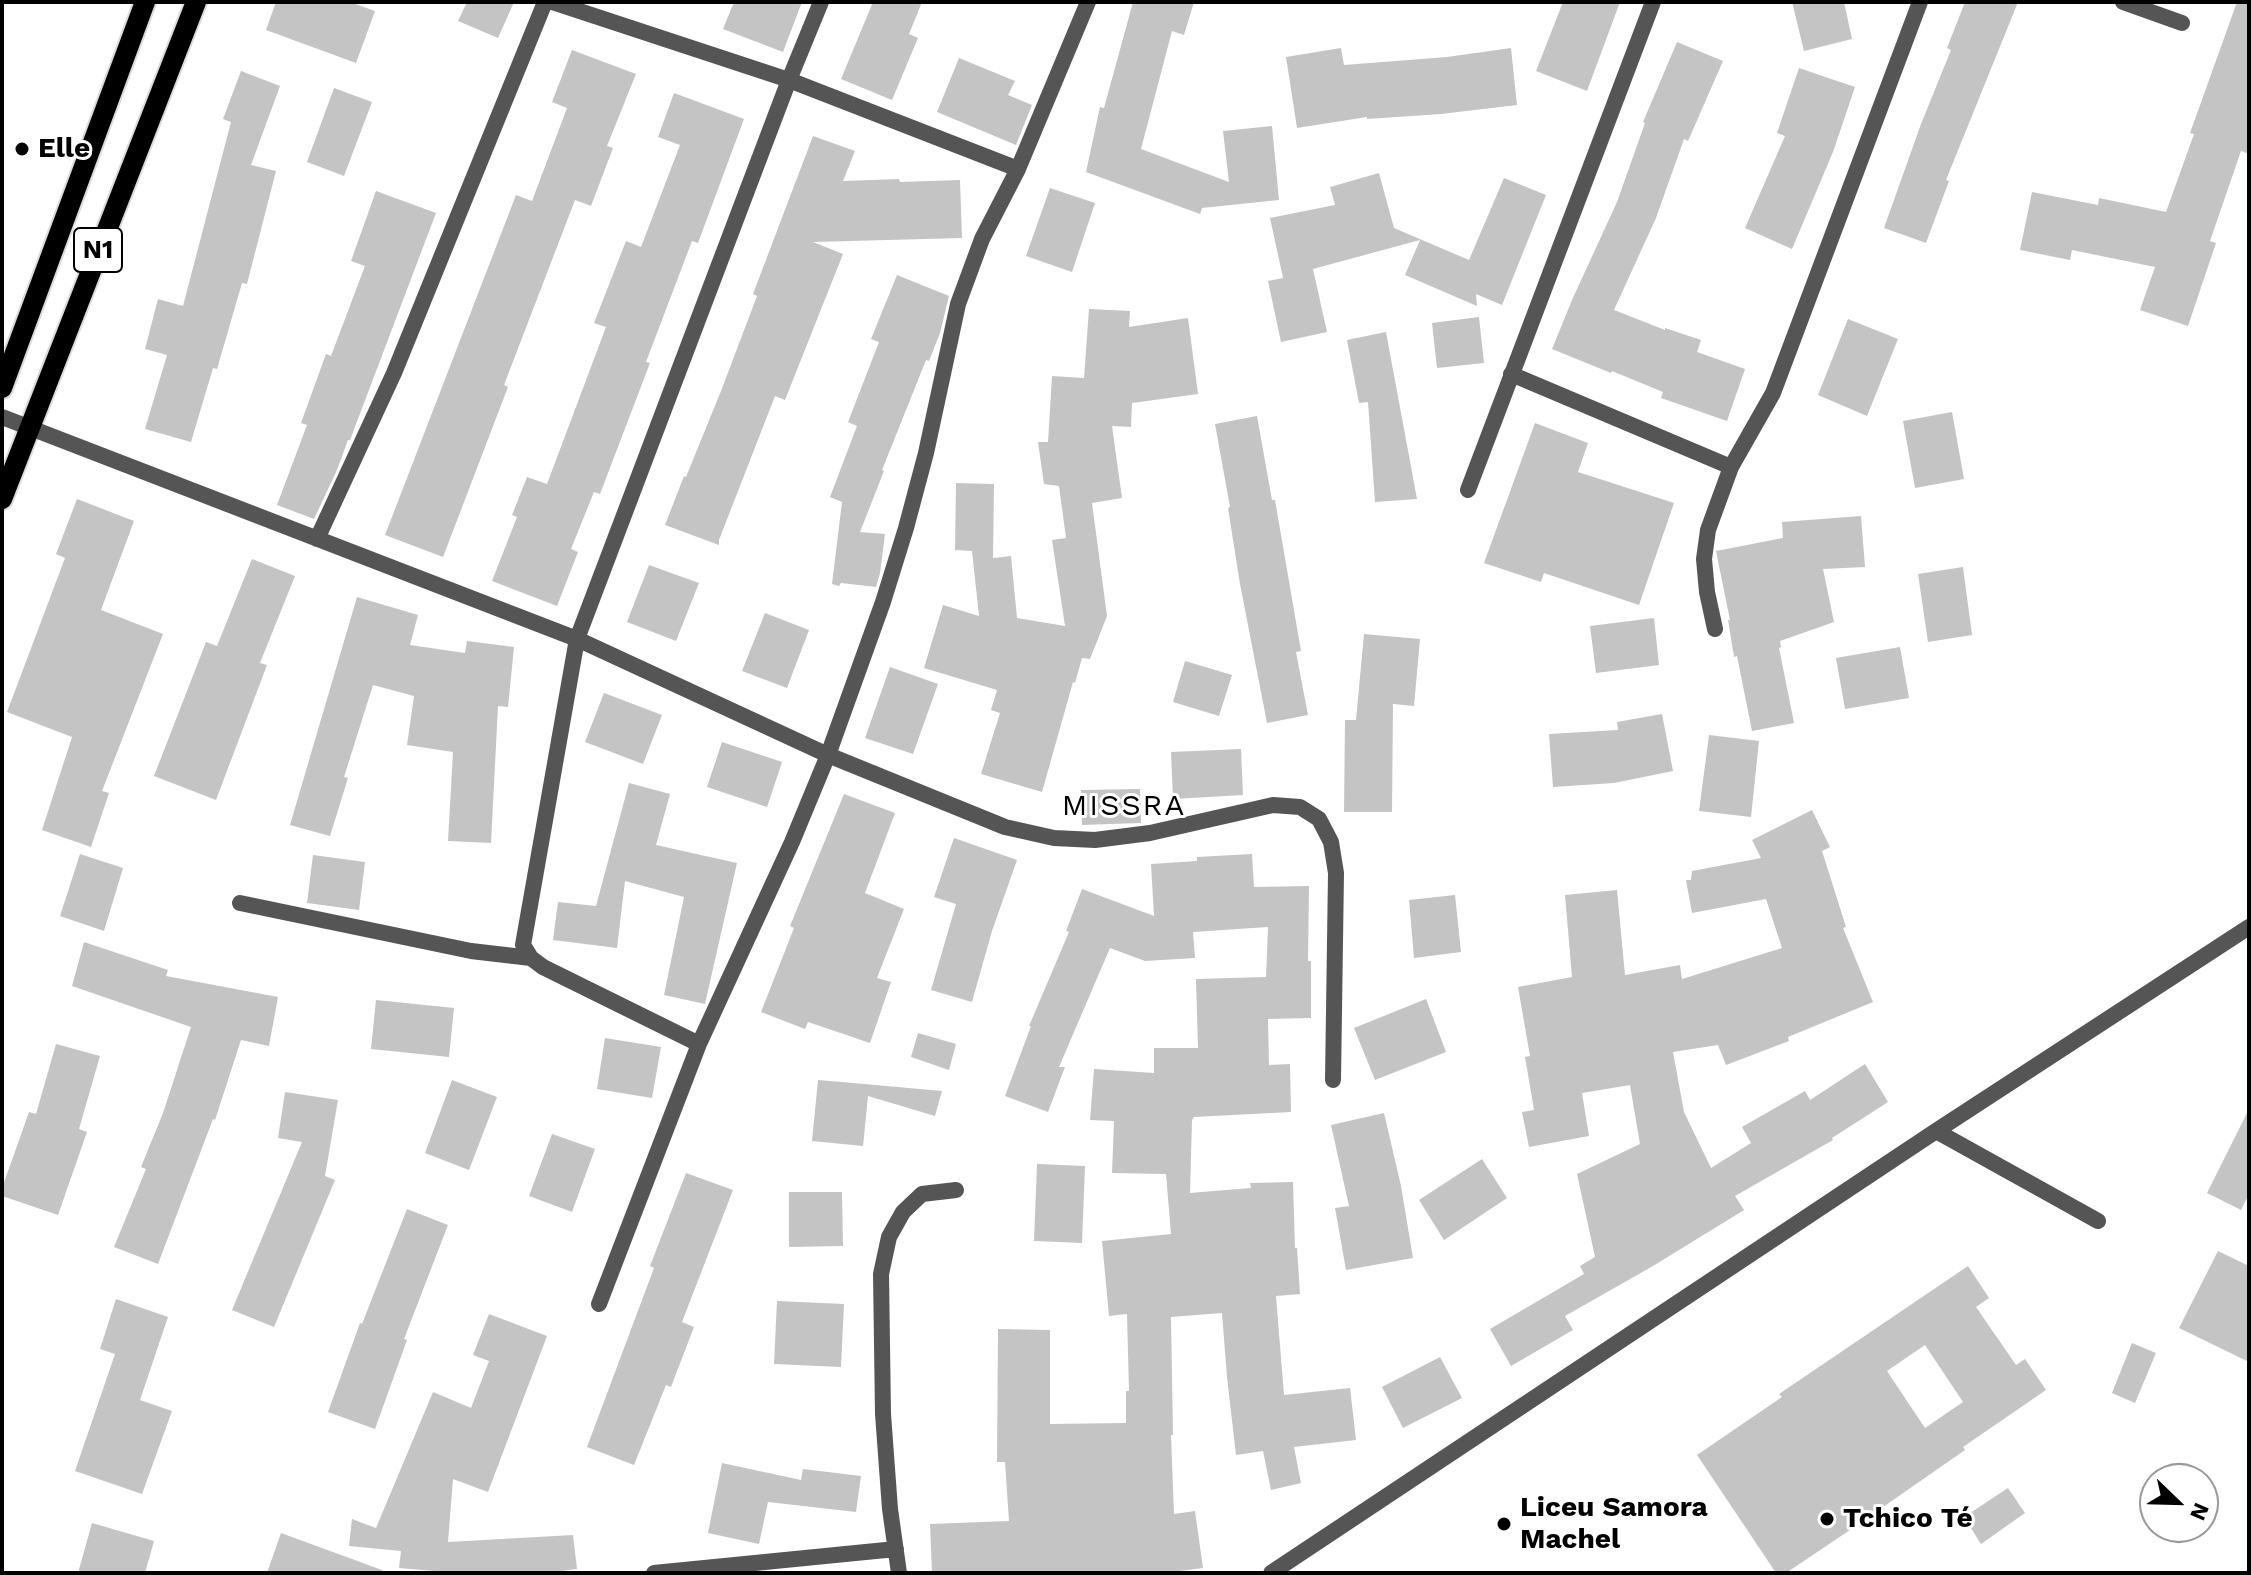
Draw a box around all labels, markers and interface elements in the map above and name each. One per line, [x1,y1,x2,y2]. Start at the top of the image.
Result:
place label: Elle [38,132,90,166]
marker: Elle [13,140,31,158]
road number: N1 [74,228,122,272]
district label: MISSRA [1062,788,1186,824]
north arrow [2139,1463,2219,1543]
place label: Liceu Samora Machel [1520,1491,1708,1557]
text: N [2185,1499,2214,1524]
place label: Tchico Té [1843,1502,1973,1536]
marker: Tchico Té [1818,1510,1836,1528]
marker: Liceu Samora Machel [1495,1515,1513,1533]

